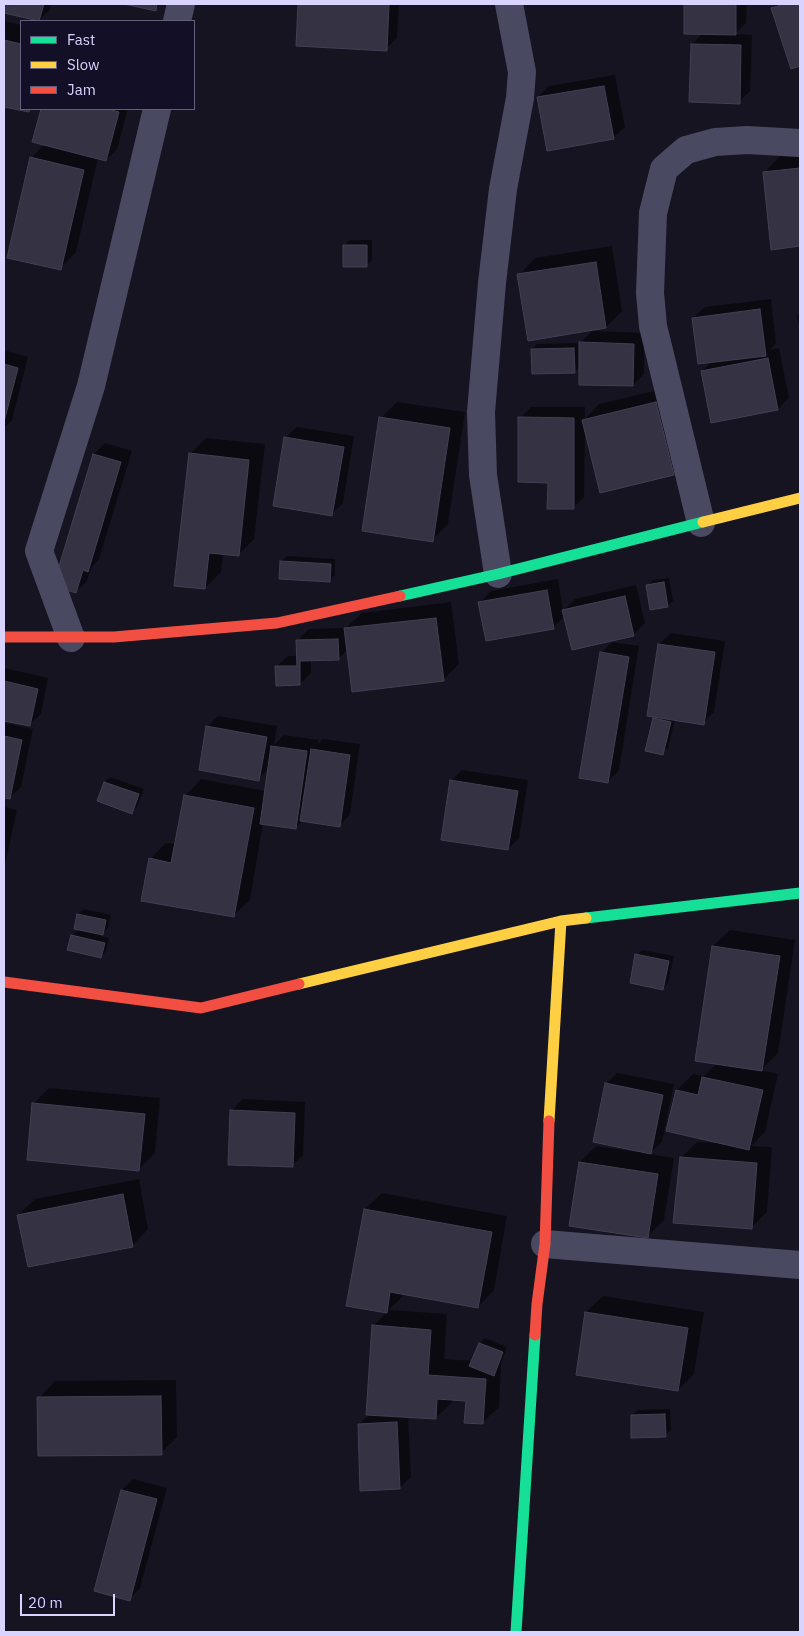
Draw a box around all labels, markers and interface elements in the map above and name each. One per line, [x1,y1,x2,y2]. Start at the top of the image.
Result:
legend [20,20,195,110]
text: Fast [67,30,95,49]
text: Slow [67,55,100,74]
text: Jam [67,80,96,99]
scale bar [22,1584,118,1616]
text: 20 m [28,1593,63,1612]

